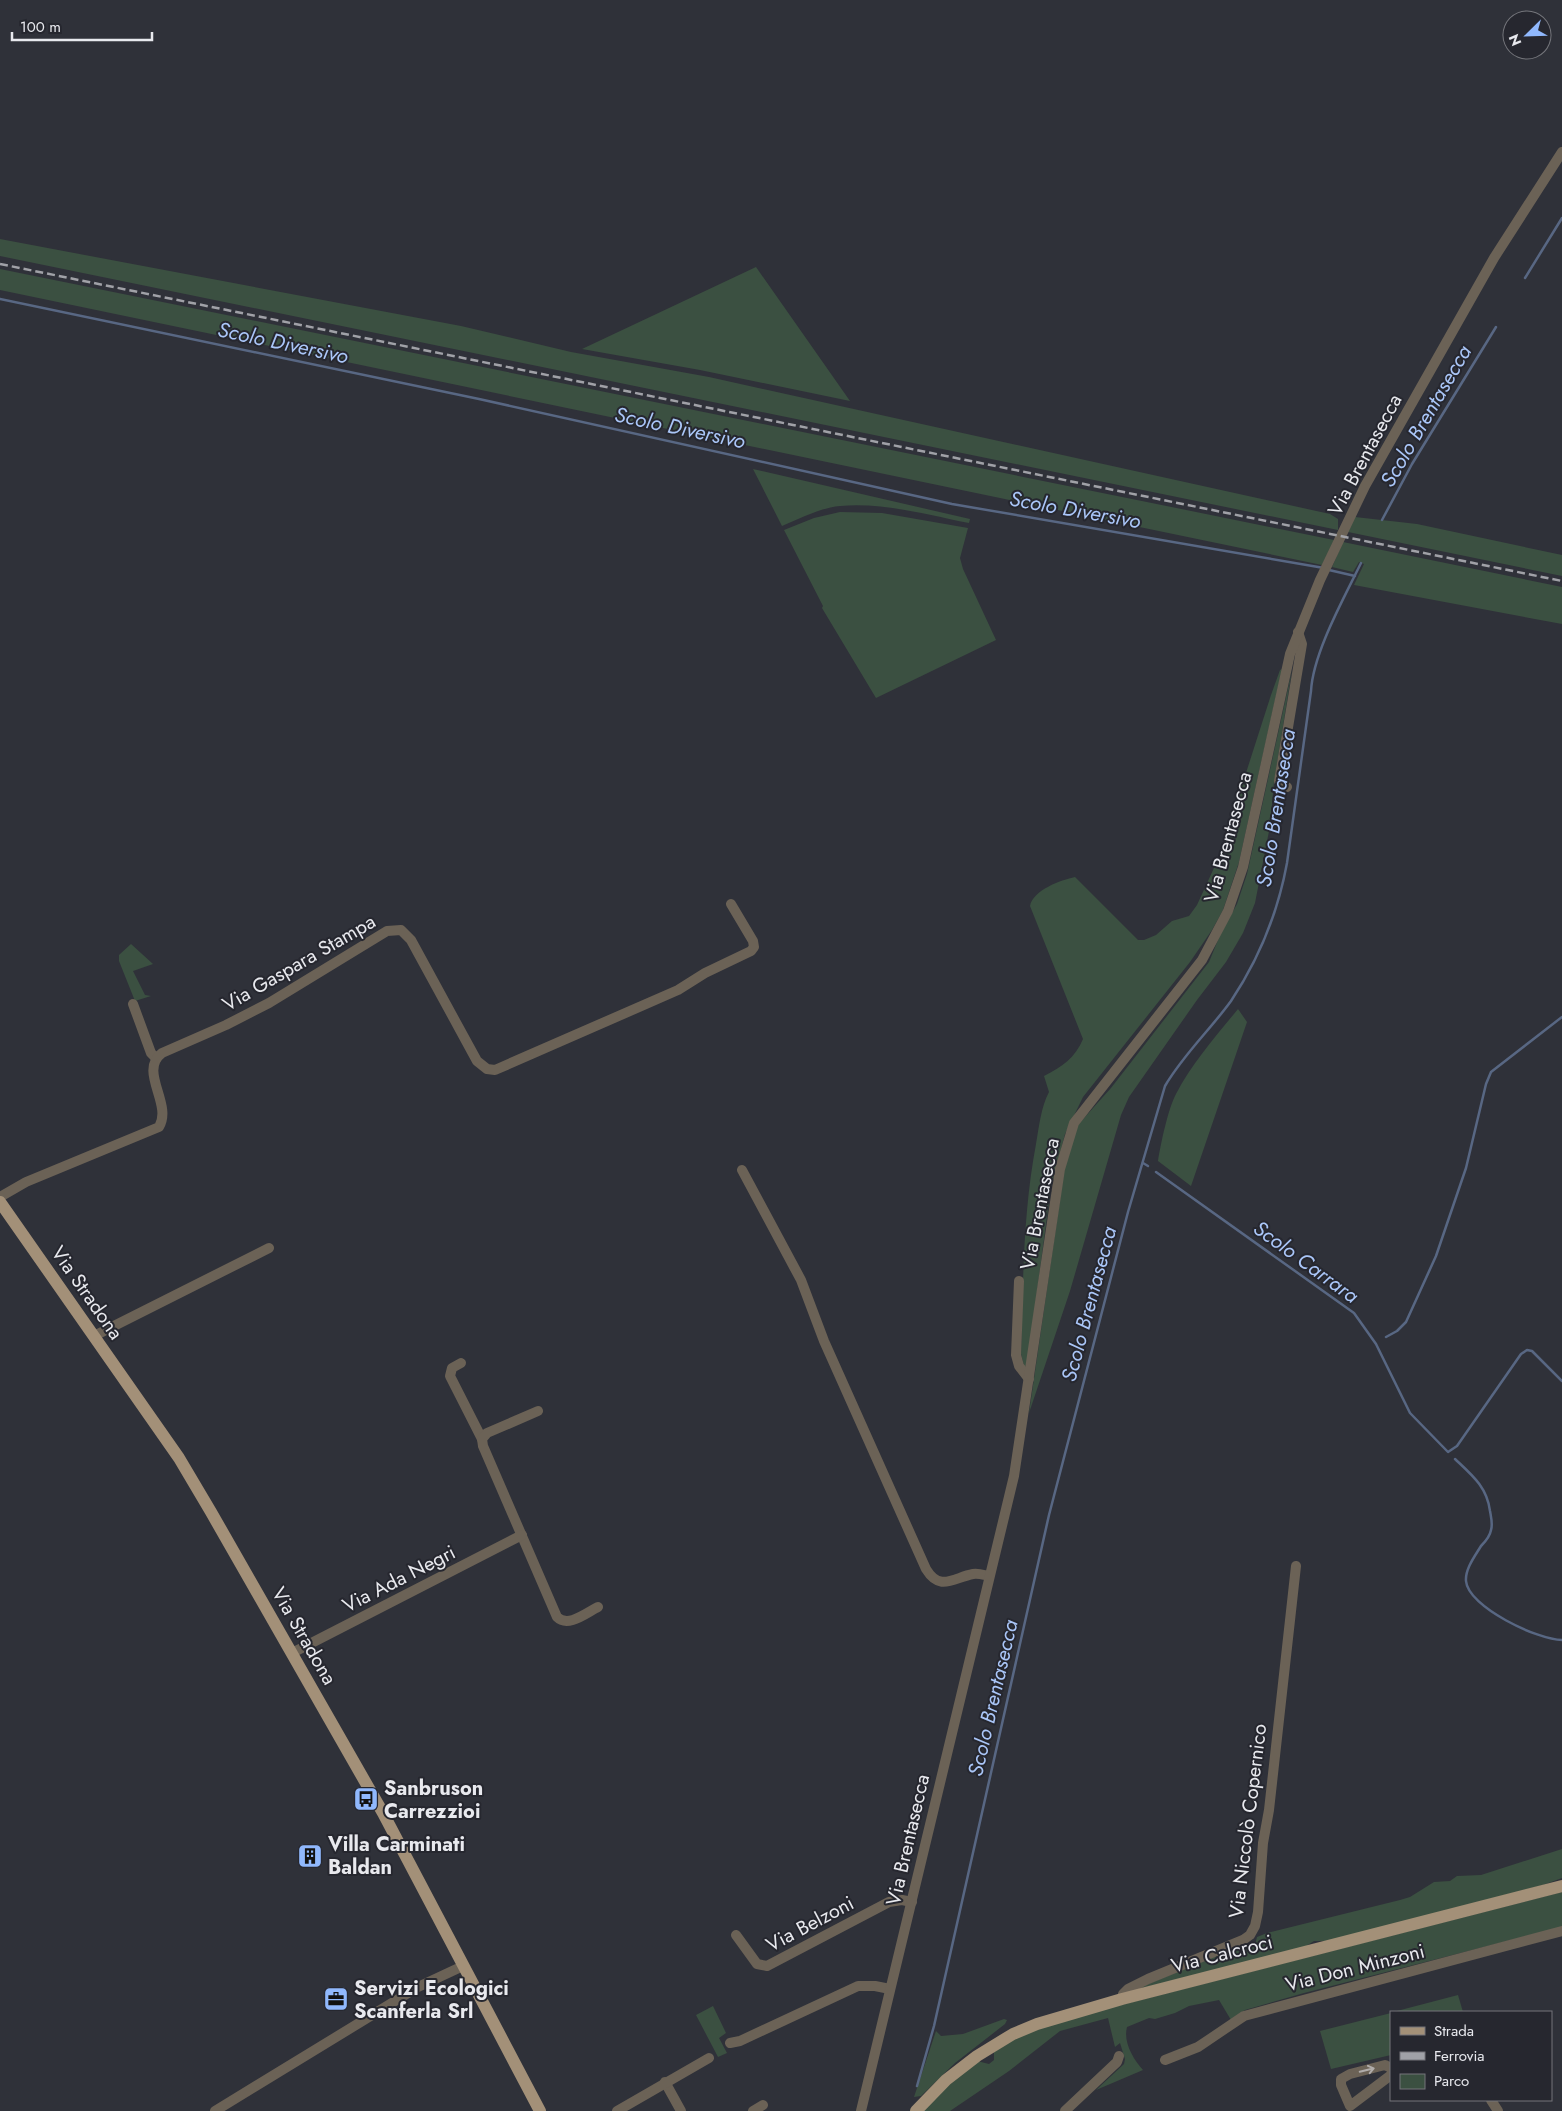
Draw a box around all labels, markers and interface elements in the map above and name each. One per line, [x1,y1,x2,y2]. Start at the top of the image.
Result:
scale bar [12,10,152,42]
north arrow [1502,10,1552,60]
text: 100 m [20,16,61,38]
text: N [1504,31,1526,49]
water label: Scolo Diversivo [215,315,351,371]
water label: Scolo Brentasecca [1373,339,1479,493]
street label: Via Brentasecca [1321,389,1409,521]
water label: Scolo Diversivo [612,400,748,456]
water label: Scolo Diversivo [1007,484,1143,536]
water label: Scolo Brentasecca [1249,726,1303,889]
street label: Via Brentasecca [1197,768,1259,906]
street label: Via Gaspara Stampa [217,907,381,1019]
street label: Via Brentasecca [1013,1135,1067,1273]
water label: Scolo Carrara [1247,1213,1365,1311]
water label: Scolo Brentasecca [1054,1223,1124,1385]
street label: Via Stradona [44,1240,130,1346]
street label: Via Ada Negri [337,1538,461,1620]
street label: Via Stradona [264,1582,344,1690]
water label: Scolo Brentasecca [960,1616,1026,1779]
street label: Via Niccolò Copernico [1222,1722,1274,1920]
street label: Via Brentasecca [879,1771,937,1909]
place label: Sanbruson Carrezzioi [384,1774,483,1826]
bus stop icon: Sanbruson Carrezzioi [353,1786,379,1812]
place label: Villa Carminati Baldan [327,1830,465,1882]
building icon: Villa Carminati Baldan [297,1843,323,1869]
street label: Via Belzoni [761,1889,859,1959]
street label: Via Calcroci [1168,1927,1276,1981]
street label: Via Don Minzoni [1282,1937,1428,1999]
place label: Servizi Ecologici Scanferla Srl [354,1974,509,2026]
office icon: Servizi Ecologici Scanferla Srl [323,1986,349,2012]
legend [1390,2011,1552,2101]
text: Strada [1434,2020,1474,2042]
text: Ferrovia [1434,2045,1485,2067]
one-way arrow [1359,2065,1375,2074]
text: Parco [1434,2070,1469,2092]

